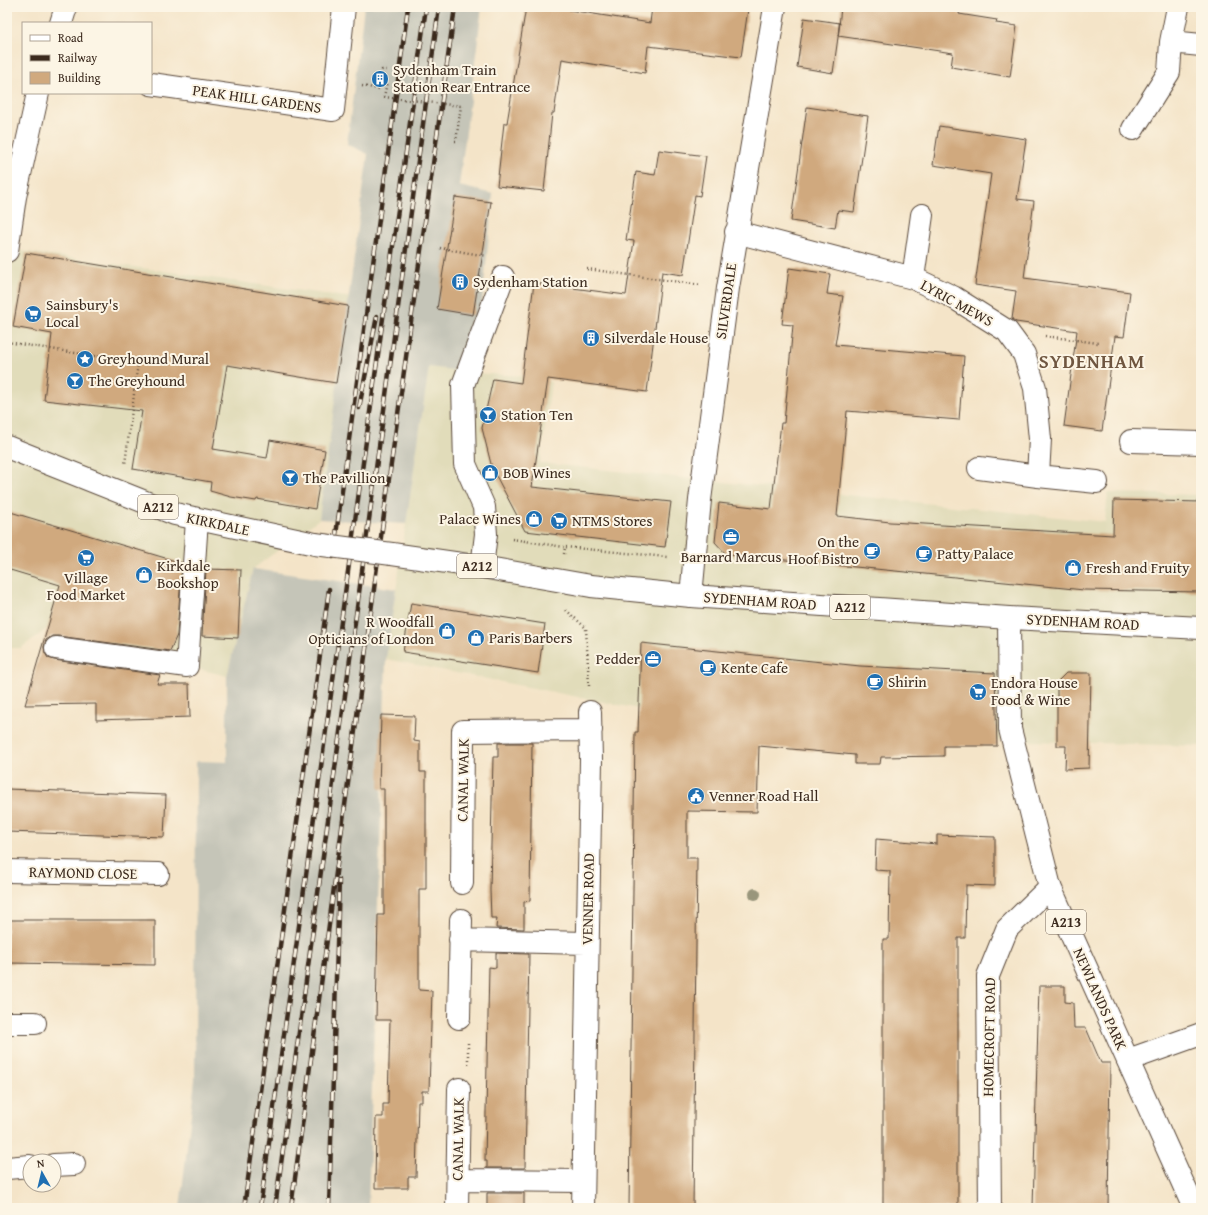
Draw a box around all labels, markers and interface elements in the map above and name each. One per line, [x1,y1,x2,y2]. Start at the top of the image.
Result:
legend [22,22,152,94]
text: Road [58,29,84,46]
text: Railway [58,49,97,66]
place label: Sydenham Train Station Rear Entrance [393,59,530,97]
text: Building [58,69,101,86]
building icon: Sydenham Train Station Rear Entrance [370,69,390,89]
street label: PEAK HILL GARDENS [191,79,323,118]
street label: SILVERDALE [710,261,741,340]
place label: Sydenham Station [473,271,588,292]
building icon: Sydenham Station [450,272,470,292]
street label: LYRIC MEWS [917,274,997,331]
place label: Sainsbury's Local [46,294,118,332]
supermarket icon: Sainsbury's Local [23,304,43,324]
place label: Silverdale House [604,327,708,348]
building icon: Silverdale House [581,328,601,348]
district label: SYDENHAM [1039,347,1145,375]
place label: Greyhound Mural [98,348,209,369]
place icon: Greyhound Mural [75,349,95,369]
place label: The Greyhound [88,370,185,391]
bar icon: The Greyhound [65,371,85,391]
place label: Station Ten [501,404,573,425]
bar icon: Station Ten [478,405,498,425]
place label: BOB Wines [503,462,571,483]
shop icon: BOB Wines [480,463,500,483]
place label: The Pavillion [303,467,386,488]
bar icon: The Pavillion [280,468,300,488]
road number: A212 [138,495,178,519]
street label: KIRKDALE [185,507,252,540]
place label: Palace Wines [439,508,521,529]
shop icon: Palace Wines [524,509,544,529]
place label: NTMS Stores [572,510,652,531]
supermarket icon: NTMS Stores [549,511,569,531]
office icon: Barnard Marcus [721,527,741,547]
place label: On the Hoof Bistro [788,531,859,569]
cafe icon: On the Hoof Bistro [862,541,882,561]
place label: Patty Palace [937,543,1014,564]
cafe icon: Patty Palace [914,544,934,564]
place label: Barnard Marcus [681,546,781,567]
supermarket icon: Village Food Market [76,548,96,568]
road number: A212 [457,554,497,578]
place label: Kirkdale Bookshop [157,555,219,593]
place label: Fresh and Fruity [1086,557,1190,578]
shop icon: Fresh and Fruity [1063,558,1083,578]
shop icon: Kirkdale Bookshop [134,565,154,585]
place label: Village Food Market [47,567,126,605]
street label: SYDENHAM ROAD [703,586,817,615]
road number: A212 [830,595,870,619]
street label: SYDENHAM ROAD [1026,608,1140,635]
place label: R Woodfall Opticians of London [308,611,435,649]
shop icon: R Woodfall Opticians of London [437,621,457,641]
place label: Paris Barbers [489,627,573,648]
shop icon: Paris Barbers [466,628,486,648]
place label: Pedder [596,648,640,669]
office icon: Pedder [643,649,663,669]
place label: Kente Cafe [721,657,788,678]
cafe icon: Kente Cafe [698,658,718,678]
place label: Shirin [888,671,927,692]
cafe icon: Shirin [865,672,885,692]
place label: Endora House Food & Wine [991,672,1078,710]
supermarket icon: Endora House Food & Wine [968,682,988,702]
street label: CANAL WALK [451,738,474,822]
place label: Venner Road Hall [709,785,819,806]
public building icon: Venner Road Hall [686,786,706,806]
street label: VENNER ROAD [576,853,599,945]
street label: RAYMOND CLOSE [29,861,138,884]
road number: A213 [1046,910,1086,934]
street label: NEWLANDS PARK [1069,944,1132,1053]
street label: HOMECROFT ROAD [977,977,1000,1097]
street label: CANAL WALK [446,1097,469,1181]
north arrow [22,1153,62,1193]
text: N [36,1155,46,1172]

